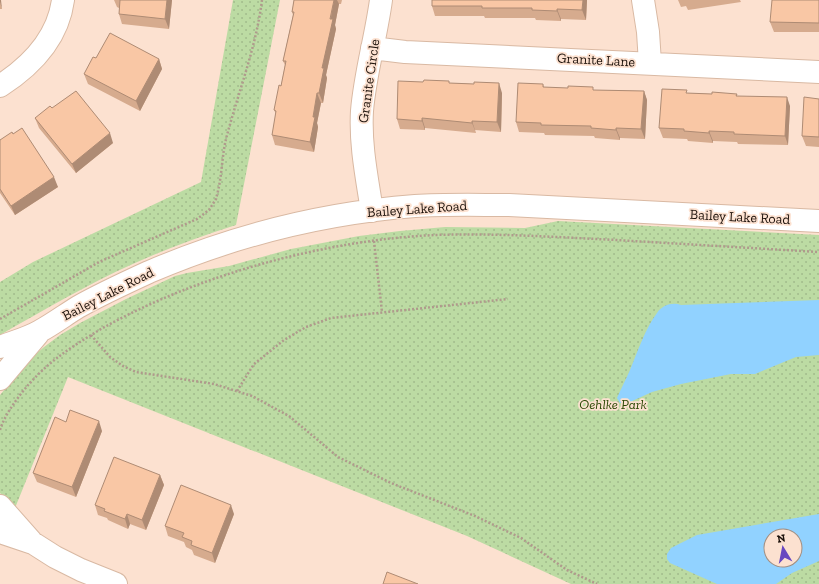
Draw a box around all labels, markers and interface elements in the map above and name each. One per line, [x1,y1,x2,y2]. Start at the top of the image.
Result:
street label: Granite Circle [355,37,383,124]
street label: Granite Lane [556,49,636,71]
street label: Bailey Lake Road [366,197,468,221]
street label: Bailey Lake Road [689,206,791,228]
street label: Bailey Lake Road [59,263,157,324]
park label: Oehlke Park [579,396,647,413]
north arrow [763,528,803,568]
text: N [776,531,787,546]

